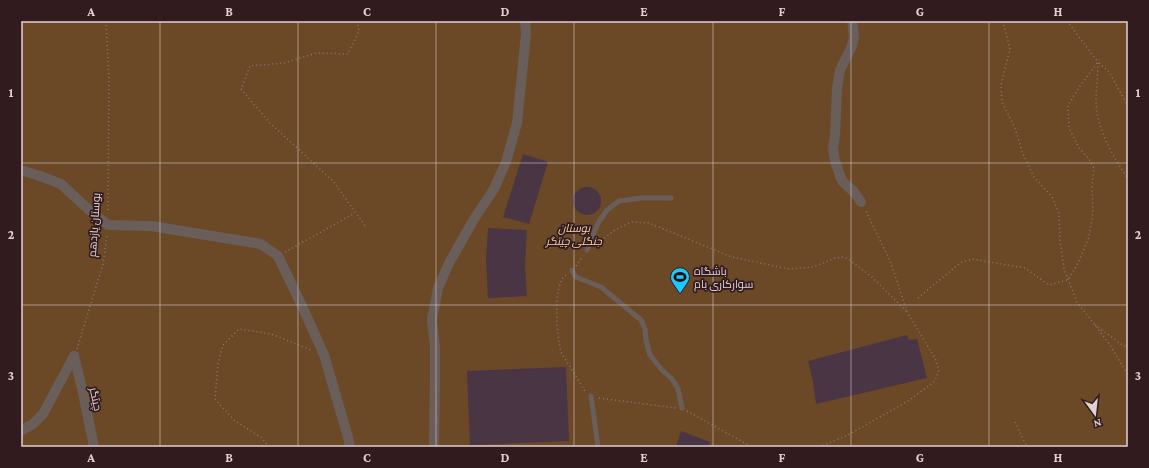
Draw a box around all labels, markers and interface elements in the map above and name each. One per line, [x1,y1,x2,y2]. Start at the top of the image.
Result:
text: A [86,4,95,19]
text: B [225,4,233,19]
text: C [363,4,371,19]
text: D [501,4,510,19]
text: E [640,4,648,19]
text: F [779,4,786,19]
text: G [916,4,924,19]
text: H [1054,4,1063,19]
text: 1 [9,85,14,100]
text: 1 [1136,85,1141,100]
street label: بوستان یازدهم [86,192,104,258]
park label: بوستان جنگلی چیتگر [544,222,603,249]
text: 2 [8,227,15,242]
text: 2 [1135,227,1142,242]
place label: باشگاه سوارکاری بام [694,265,753,292]
sports icon: باشگاه سوارکاری بام [669,266,691,294]
text: 3 [8,368,14,383]
text: 3 [1135,368,1141,383]
street label: چیتگر [86,385,104,412]
north arrow [1075,394,1115,434]
text: N [1092,417,1103,431]
text: A [86,450,95,465]
text: B [225,450,233,465]
text: C [363,450,371,465]
text: D [501,450,510,465]
text: E [640,450,648,465]
text: F [779,450,786,465]
text: G [916,450,924,465]
text: H [1054,450,1063,465]

